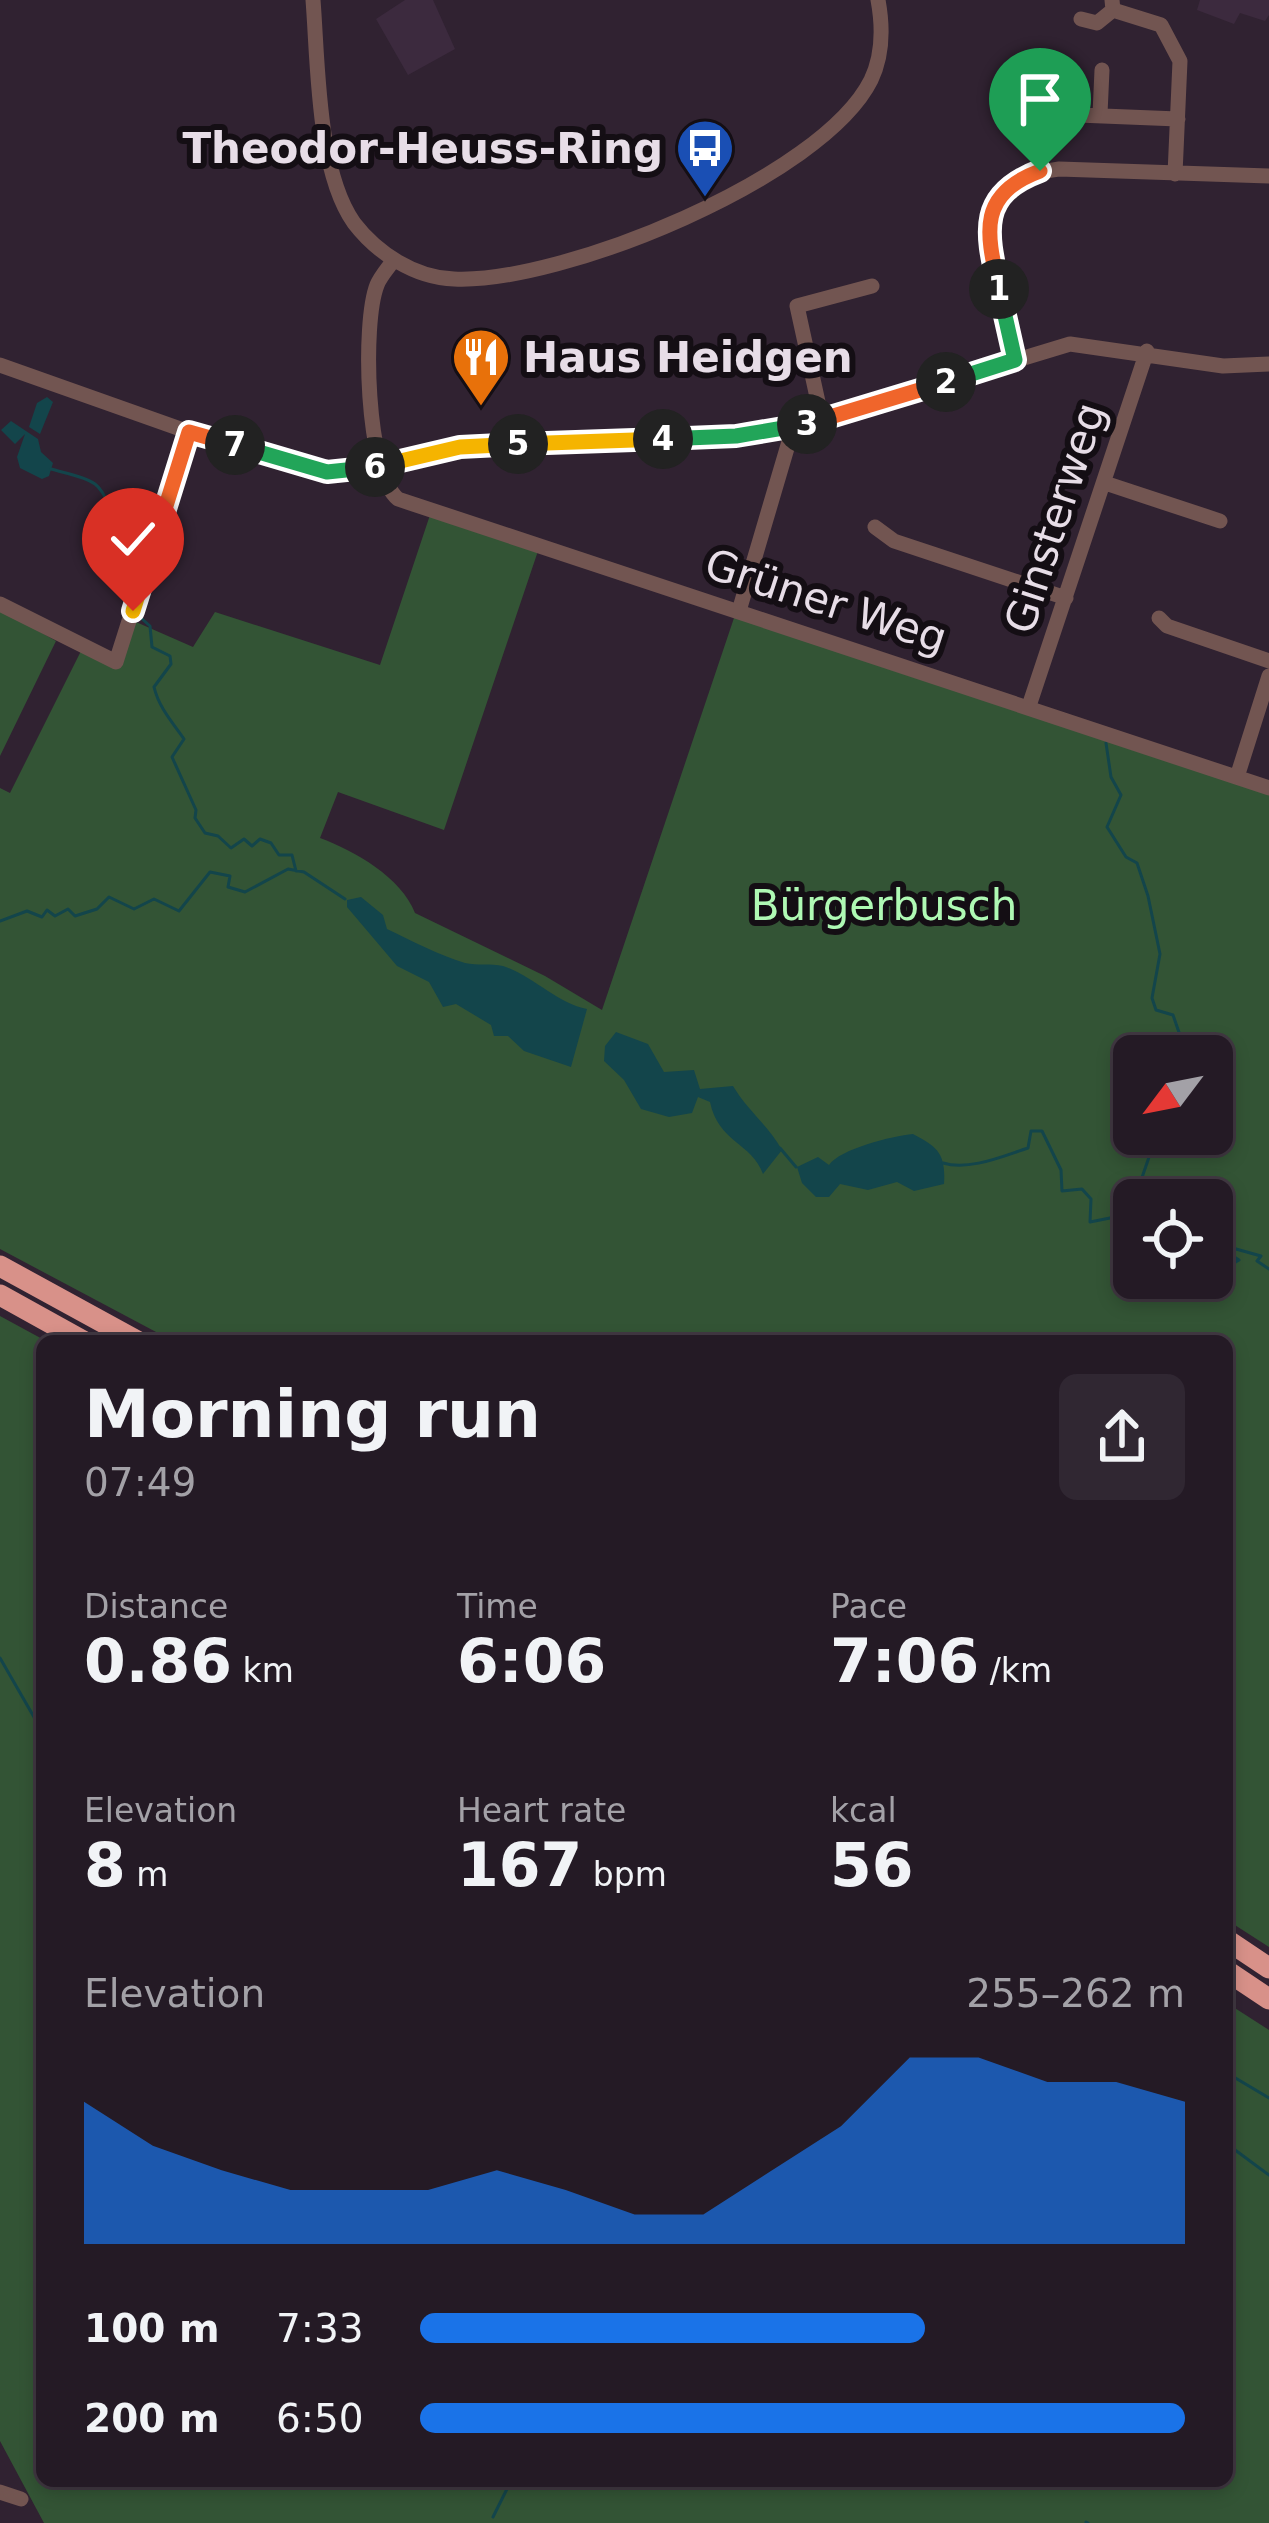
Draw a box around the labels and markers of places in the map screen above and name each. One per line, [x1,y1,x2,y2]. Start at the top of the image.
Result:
pin [989,48,1091,171]
bus stop icon: Theodor-Heuss-Ring [674,117,736,199]
place label: Theodor-Heuss-Ring [182,124,663,173]
pin: 1 [969,259,1029,319]
restaurant icon: Haus Heidgen [450,326,512,408]
place label: Haus Heidgen [523,333,853,382]
pin: 2 [916,352,976,412]
pin: 3 [777,394,837,454]
pin: 4 [633,409,693,469]
pin: 5 [488,414,548,474]
pin: 7 [205,415,265,475]
pin: 6 [345,437,405,497]
pin [82,488,184,611]

